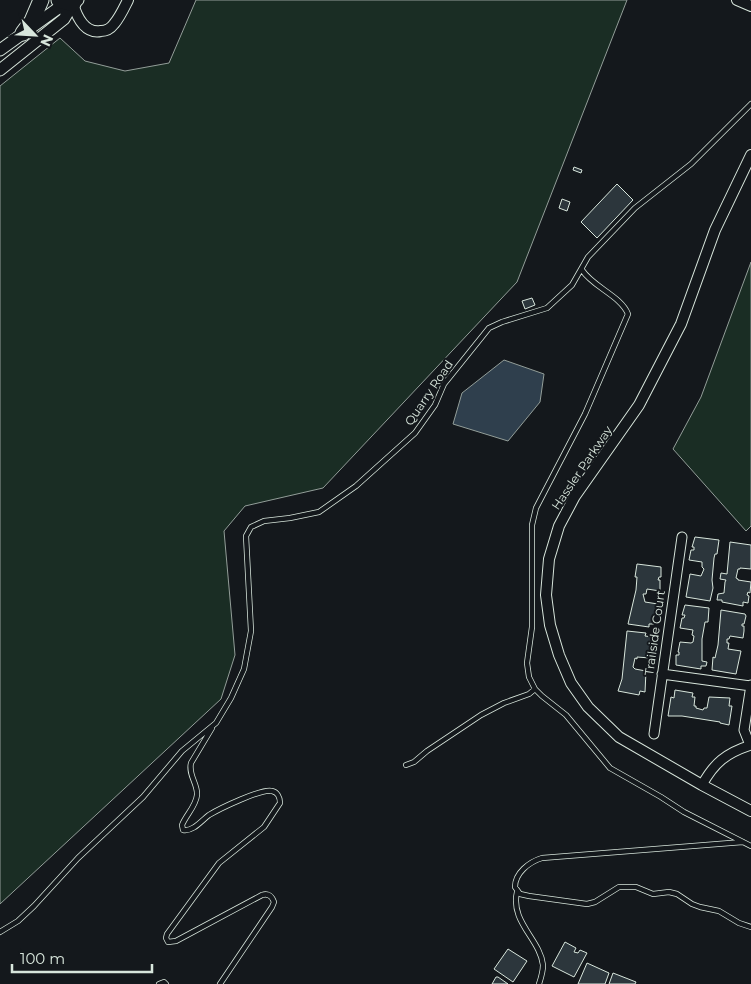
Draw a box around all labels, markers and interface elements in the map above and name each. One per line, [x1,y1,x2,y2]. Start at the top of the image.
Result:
north arrow [10,10,60,60]
text: N [36,32,57,49]
street label: Quarry Road [401,357,456,428]
street label: Hassler Parkway [548,423,615,512]
street label: Trailside Court [641,589,668,677]
scale bar [12,942,152,974]
text: 100 m [20,949,65,968]

